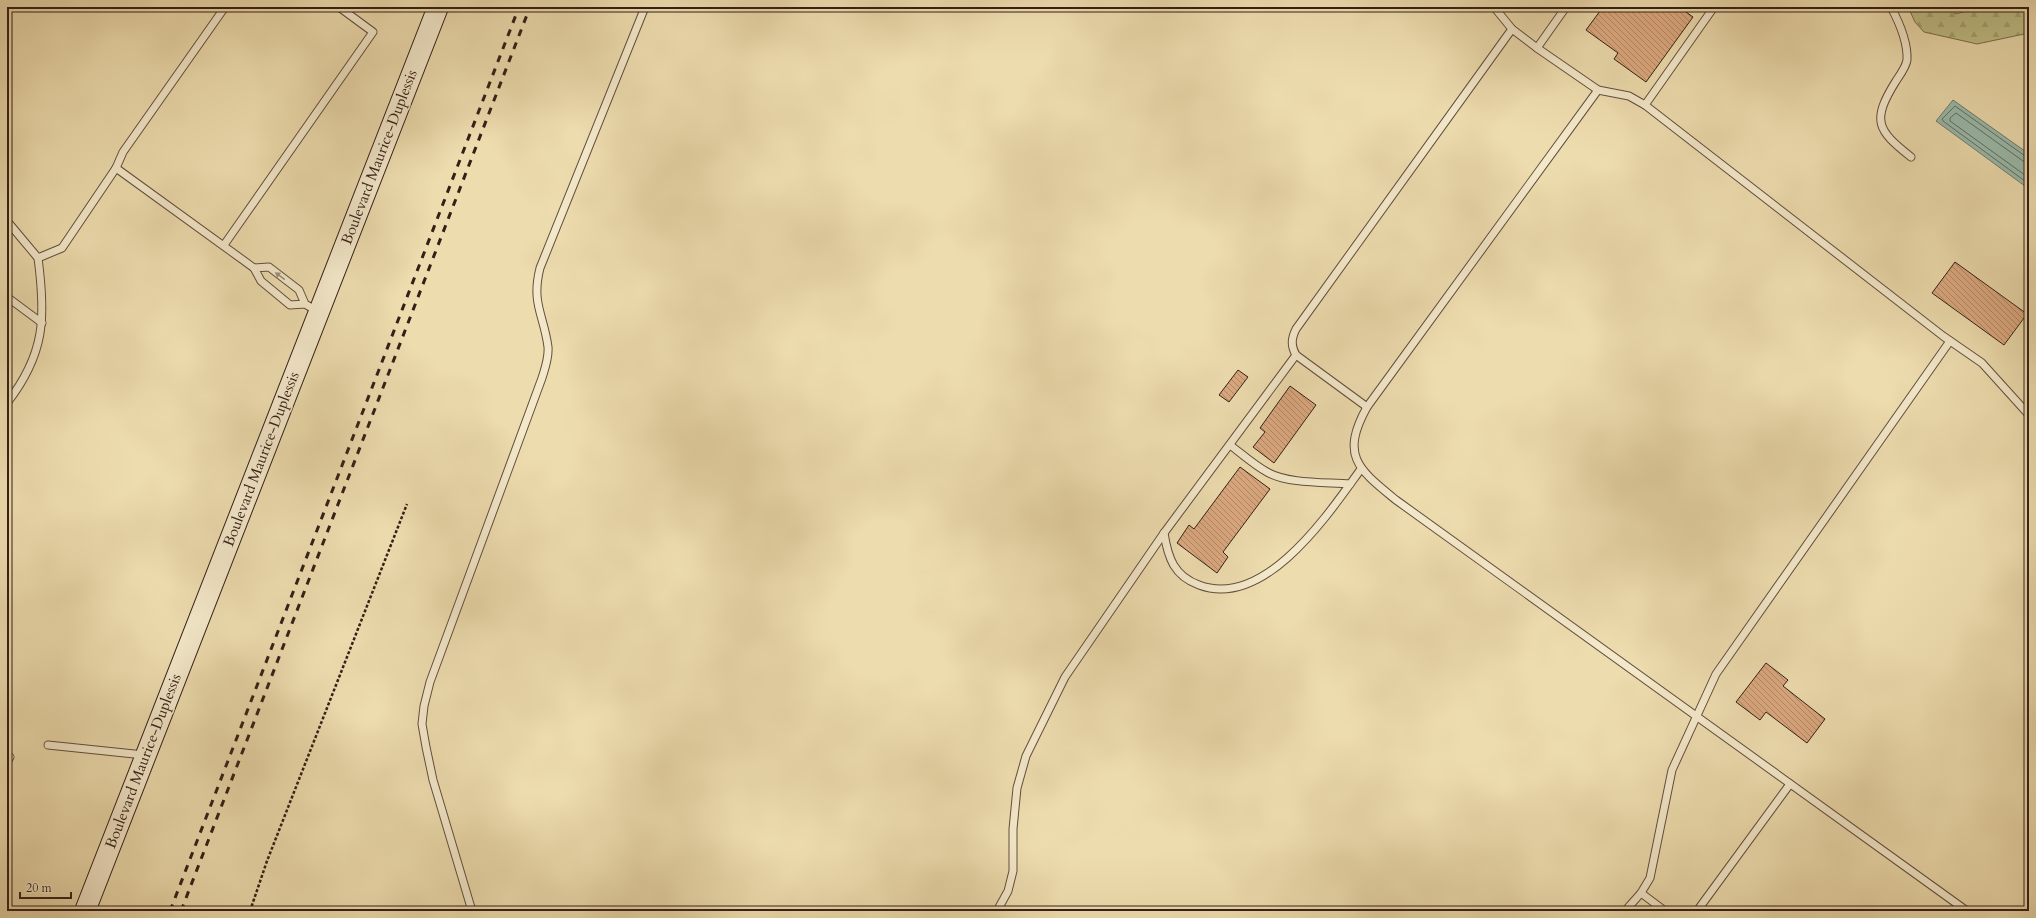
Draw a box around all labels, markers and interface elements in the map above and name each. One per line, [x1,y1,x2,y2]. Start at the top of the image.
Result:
street label: Boulevard Maurice-Duplessis [336,67,422,247]
one-way arrow [275,272,285,280]
street label: Boulevard Maurice-Duplessis [218,369,304,549]
street label: Boulevard Maurice-Duplessis [100,671,186,851]
scale bar [20,874,71,900]
text: 20 m [26,880,53,896]

